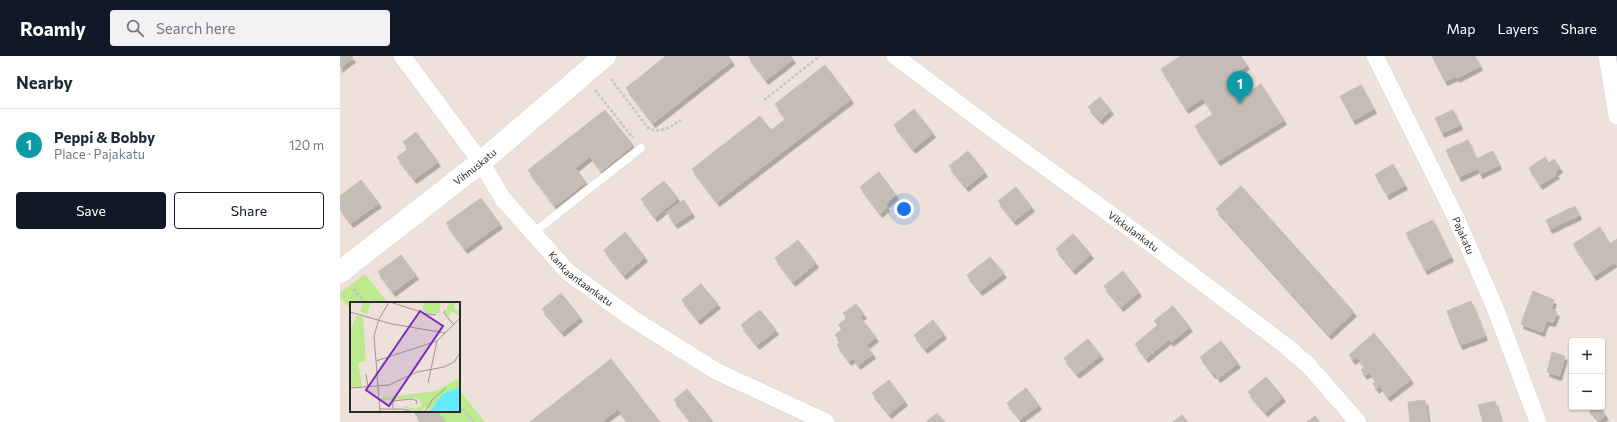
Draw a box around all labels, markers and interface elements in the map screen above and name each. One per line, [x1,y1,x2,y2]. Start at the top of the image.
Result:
search box [110,10,390,46]
text: Roamly [20,17,86,40]
icon: search [124,17,146,39]
text: Search here [156,19,235,37]
text: Map [1447,20,1475,37]
text: Layers [1497,20,1539,37]
text: Share [1561,20,1597,37]
pin: 1 [1227,71,1253,104]
text: Nearby [16,72,73,93]
text: Peppi & Bobby [54,128,155,146]
text: 1 [26,137,32,153]
text: 120 m [289,137,324,153]
text: Place · Pajakatu [54,146,145,162]
street label: Vihnuskatu [451,146,498,187]
button: Save [16,192,166,229]
button: Share [174,192,324,229]
your location [894,199,914,219]
street label: Vikkulankatu [1106,209,1161,254]
street label: Pajakatu [1450,215,1477,256]
street label: Kankaantaankatu [546,249,615,309]
inset map [350,302,460,412]
map controls [1569,338,1605,410]
button: + [1569,338,1605,374]
button: − [1569,374,1605,410]

